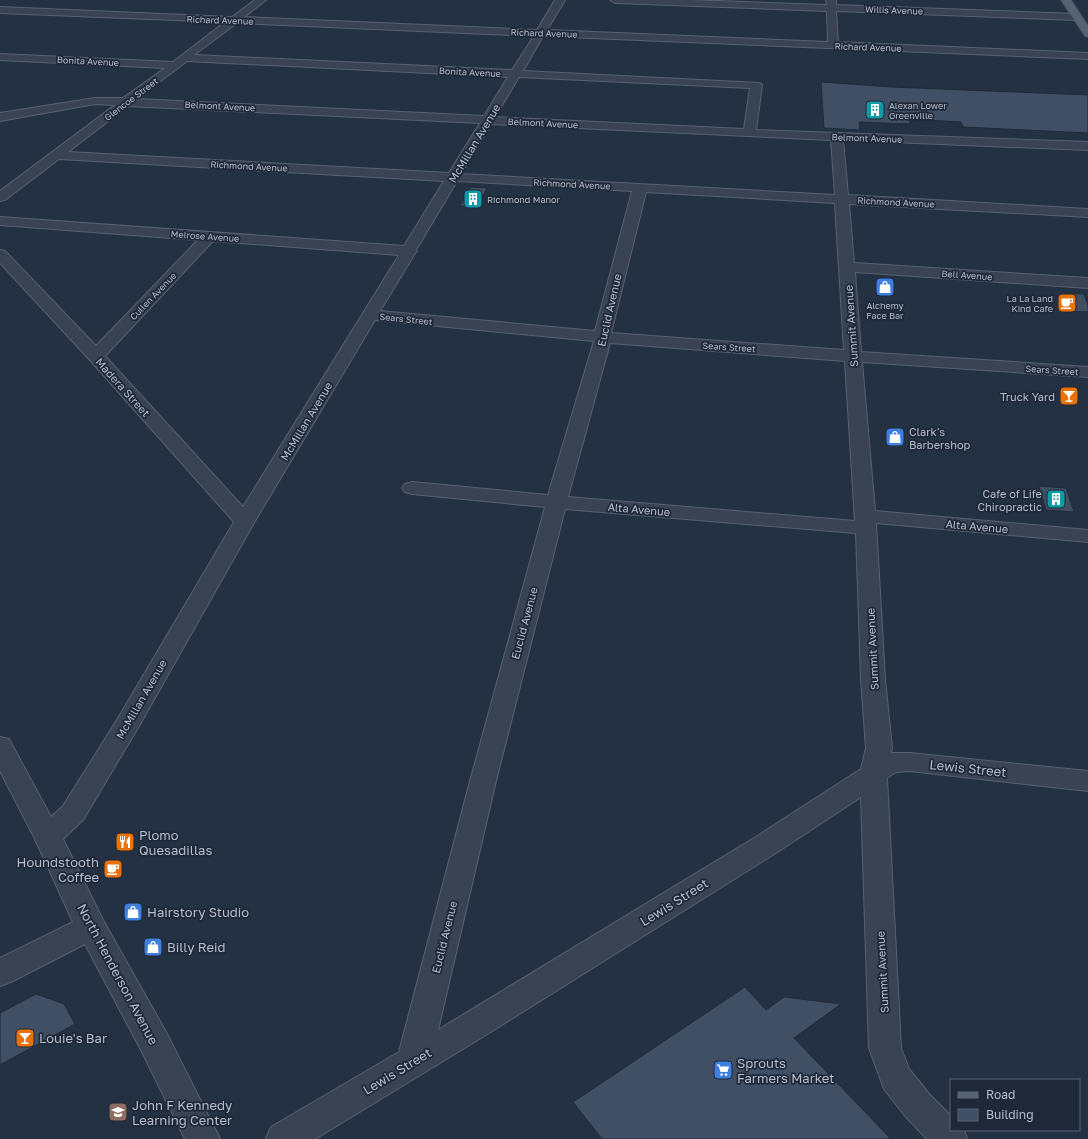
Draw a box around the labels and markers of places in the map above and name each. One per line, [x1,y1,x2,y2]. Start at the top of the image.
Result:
building icon: Alexan Lower Greenville [864,99,886,121]
place label: Alexan Lower Greenville [889,100,947,121]
building icon: Richmond Manor [462,188,484,210]
place label: Richmond Manor [487,194,560,205]
shop icon: Alchemy Face Bar [874,276,896,298]
cafe icon: La La Land Kind Cafe [1056,292,1078,314]
place label: La La Land Kind Cafe [1007,293,1053,314]
place label: Alchemy Face Bar [866,300,904,321]
bar icon: Truck Yard [1058,385,1080,407]
place label: Truck Yard [1000,390,1055,403]
place label: Clark's Barbershop [909,425,971,451]
shop icon: Clark's Barbershop [884,426,906,448]
place label: Cafe of Life Chiropractic [978,487,1042,513]
building icon: Cafe of Life Chiropractic [1045,488,1067,510]
place label: Plomo Quesadillas [139,827,212,858]
restaurant icon: Plomo Quesadillas [114,831,136,853]
place label: Houndstooth Coffee [17,854,99,885]
cafe icon: Houndstooth Coffee [102,858,124,880]
shop icon: Hairstory Studio [122,901,144,923]
place label: Hairstory Studio [147,904,249,920]
shop icon: Billy Reid [142,936,164,958]
place label: Billy Reid [167,939,226,955]
bar icon: Louie's Bar [14,1027,36,1049]
place label: Louie's Bar [39,1030,107,1046]
place label: Sprouts Farmers Market [737,1055,835,1086]
supermarket icon: Sprouts Farmers Market [712,1059,734,1081]
place label: John F Kennedy Learning Center [132,1097,233,1128]
school or university icon: John F Kennedy Learning Center [107,1101,129,1123]

